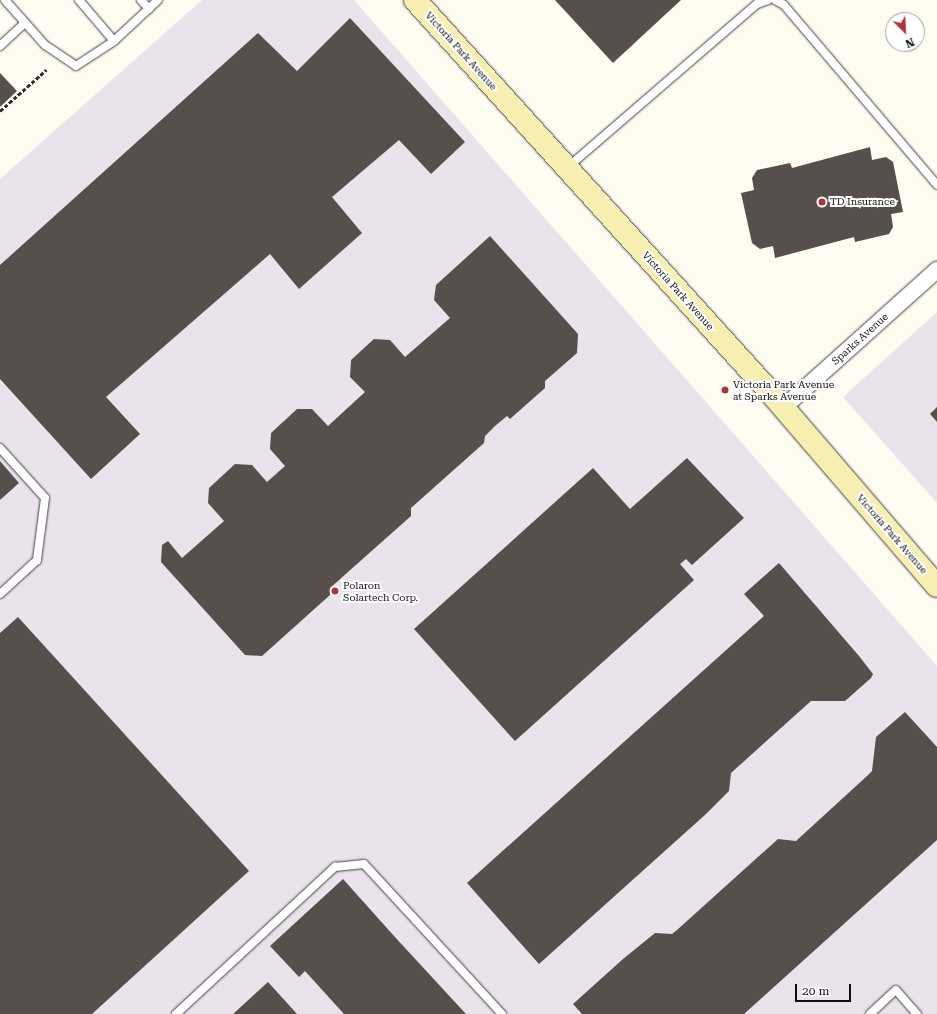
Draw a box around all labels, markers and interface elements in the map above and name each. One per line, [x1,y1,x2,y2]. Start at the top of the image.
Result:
street label: Victoria Park Avenue [423,9,499,93]
north arrow [885,12,925,52]
text: N [903,35,916,50]
place label: TD Insurance [830,196,895,208]
marker: TD Insurance [817,197,827,207]
street label: Victoria Park Avenue [640,249,716,333]
street label: Sparks Avenue [829,311,891,367]
place label: Victoria Park Avenue at Sparks Avenue [733,378,834,402]
marker: Victoria Park Avenue at Sparks Avenue [720,385,730,395]
street label: Victoria Park Avenue [854,492,930,576]
place label: Polaron Solartech Corp. [343,579,418,602]
marker: Polaron Solartech Corp. [330,586,340,596]
scale bar [797,976,853,1002]
text: 20 m [802,984,829,998]

